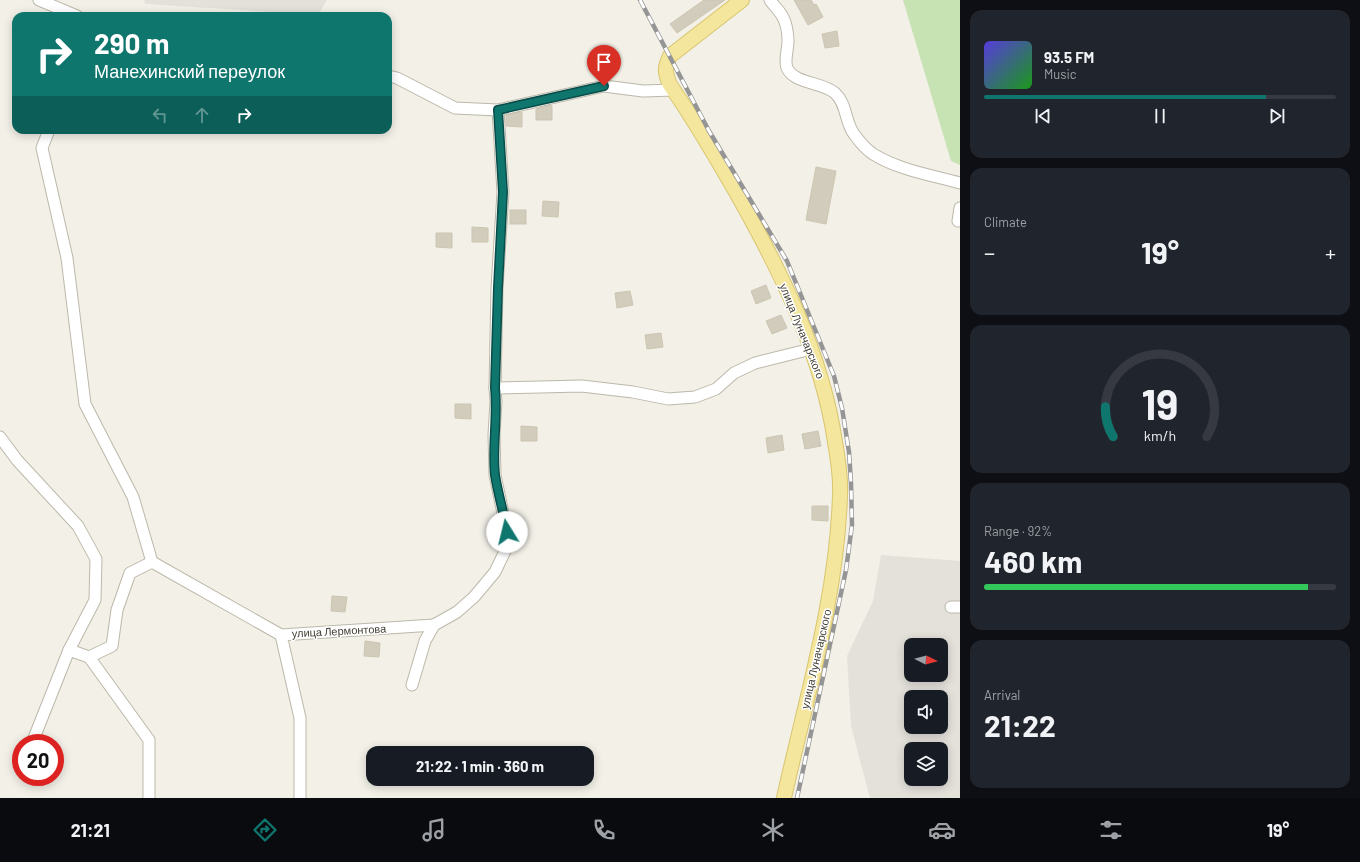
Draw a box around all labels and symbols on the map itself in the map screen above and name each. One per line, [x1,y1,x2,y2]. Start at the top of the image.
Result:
pin [587,45,621,86]
street label: улица Луначарского [777,281,828,380]
position arrow [486,511,528,553]
street label: улица Луначарского [798,608,833,710]
street label: улица Лермонтова [291,621,387,639]
north arrow [904,638,948,682]
speed limit sign: 20 [12,734,64,786]

